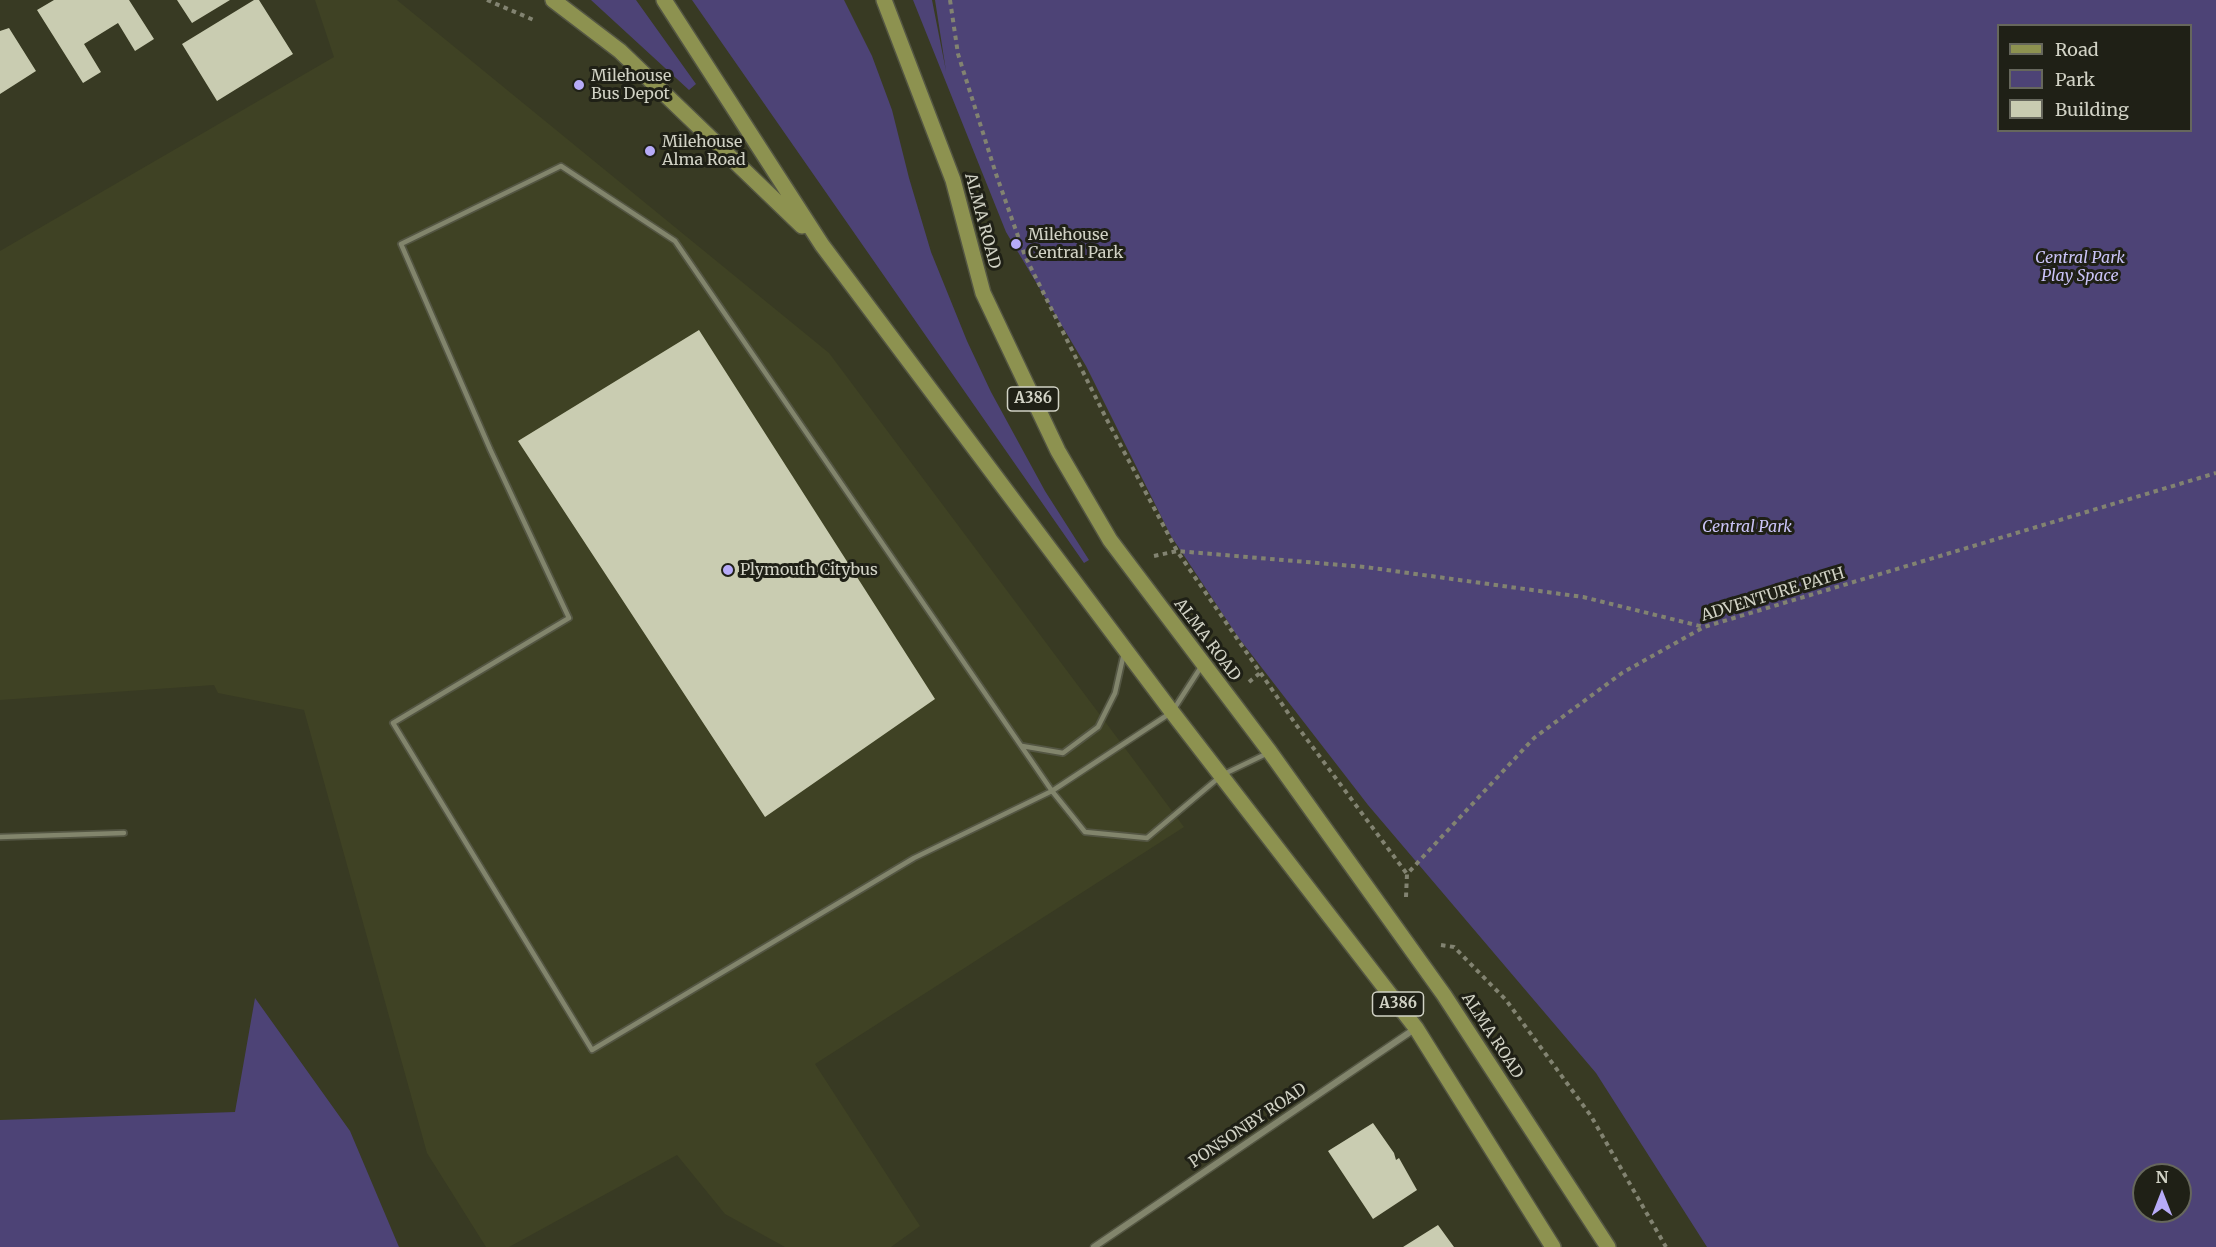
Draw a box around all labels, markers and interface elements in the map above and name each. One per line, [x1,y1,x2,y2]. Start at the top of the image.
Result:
legend [1997,24,2192,132]
text: Road [2055,38,2099,61]
place label: Milehouse Bus Depot [591,66,671,104]
text: Park [2055,68,2095,91]
marker: Milehouse Bus Depot [572,78,586,92]
text: Building [2055,98,2129,121]
place label: Milehouse Alma Road [662,132,746,170]
marker: Milehouse Alma Road [643,144,657,158]
street label: ALMA ROAD [960,171,1004,271]
place label: Milehouse Central Park [1028,225,1123,263]
marker: Milehouse Central Park [1009,237,1023,251]
park label: Central Park Play Space [2035,248,2125,286]
road number: A386 [1008,387,1058,411]
park label: Central Park [1702,517,1792,537]
place label: Plymouth Citybus [740,560,878,580]
marker: Plymouth Citybus [721,563,735,577]
street label: ADVENTURE PATH [1699,564,1847,626]
street label: ALMA ROAD [1170,595,1244,685]
street label: ALMA ROAD [1457,990,1527,1082]
road number: A386 [1372,992,1424,1016]
street label: PONSONBY ROAD [1186,1080,1310,1172]
north arrow [2132,1163,2192,1223]
text: N [2156,1167,2168,1187]

